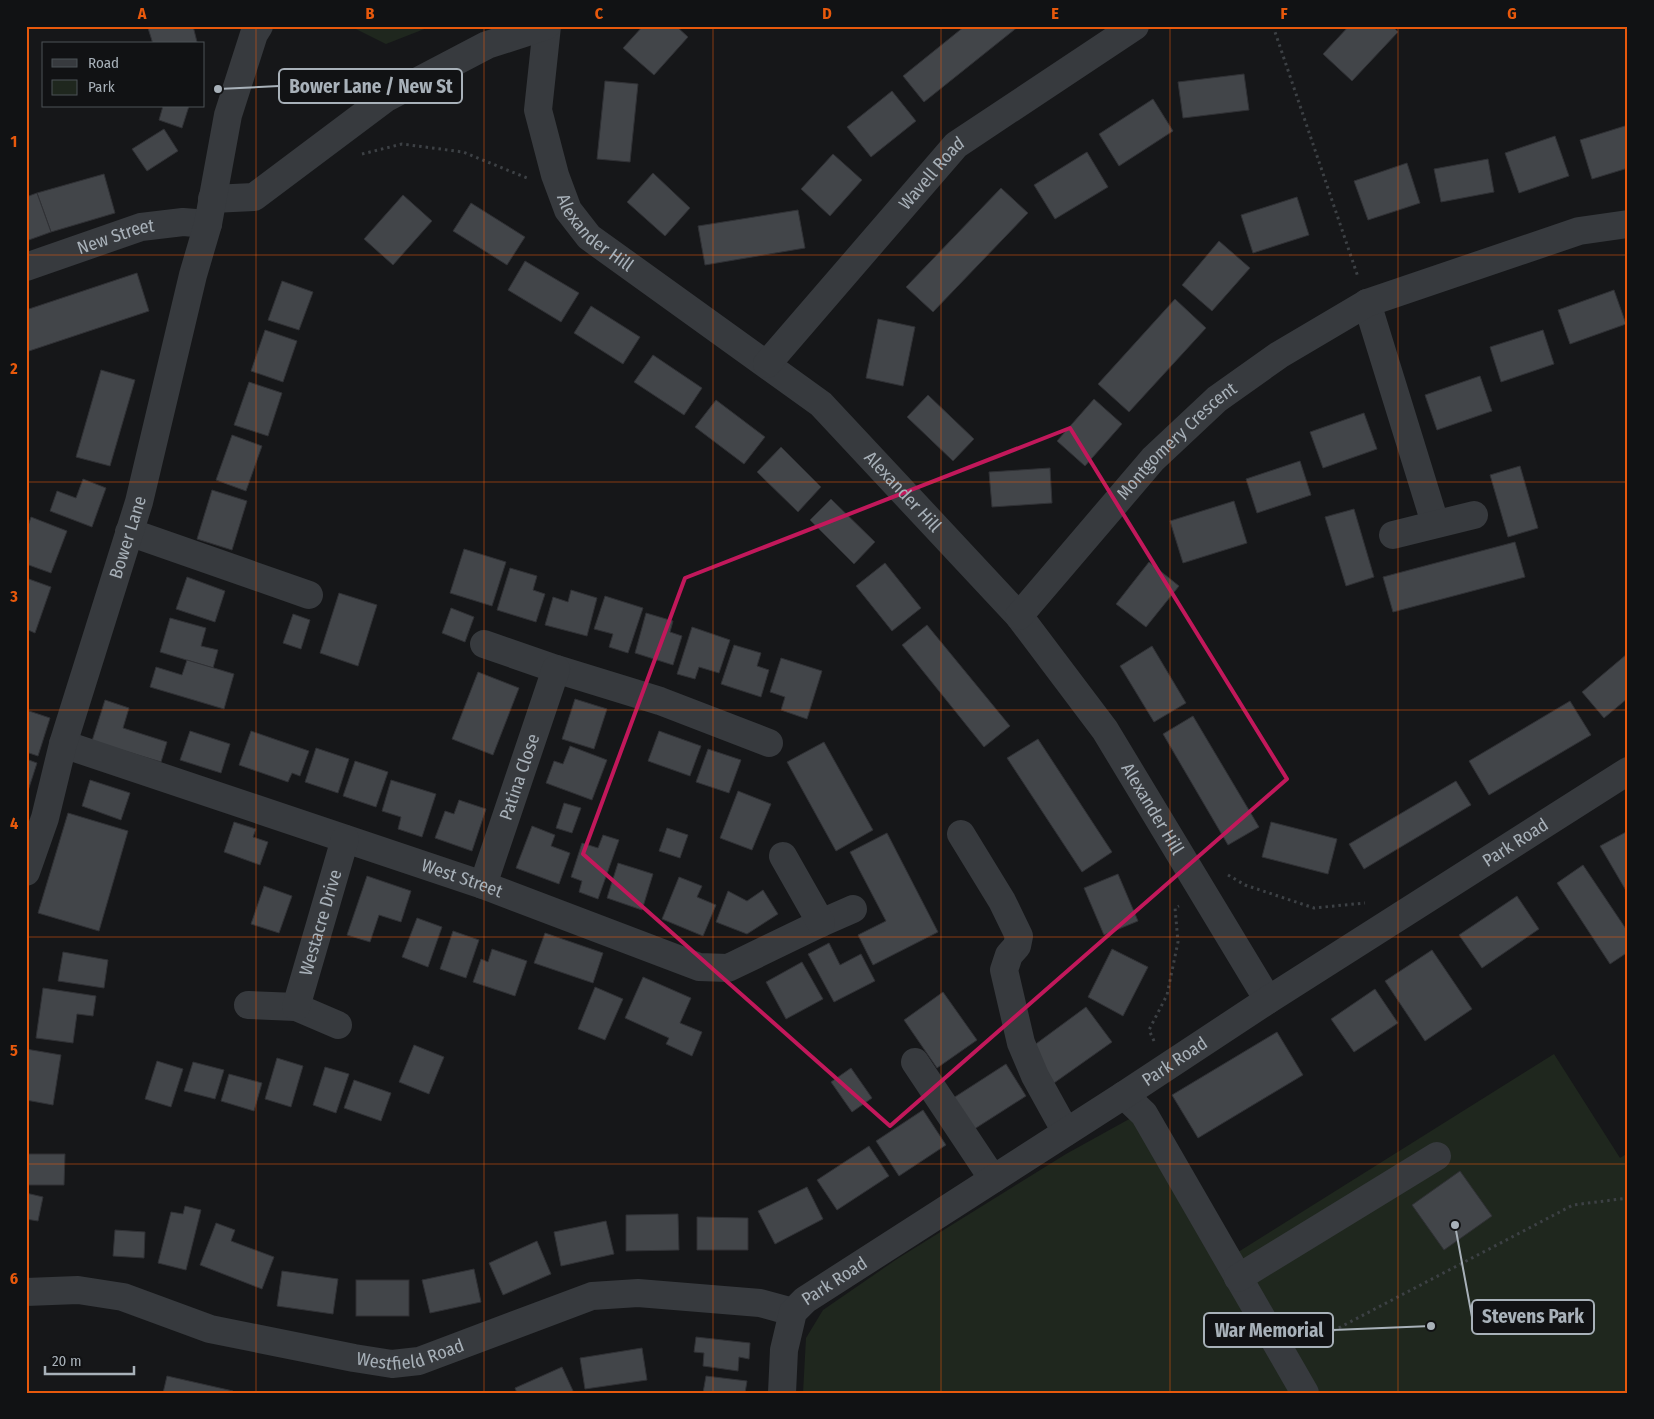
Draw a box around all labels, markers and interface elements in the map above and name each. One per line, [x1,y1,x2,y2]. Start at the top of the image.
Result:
text: A [137,4,147,23]
text: B [366,4,375,23]
text: C [595,4,604,23]
text: D [822,4,832,23]
text: E [1051,4,1059,23]
text: F [1280,4,1288,23]
text: G [1507,4,1517,23]
legend [42,42,205,108]
text: Road [88,54,119,72]
callout: Bower Lane / New St [279,69,462,103]
text: Bower Lane / New St [289,75,453,98]
text: Park [88,78,115,96]
text: 1 [11,132,17,151]
street label: Wavell Road [894,132,968,214]
street label: Alexander Hill [552,191,638,277]
street label: New Street [74,214,156,259]
text: 2 [9,359,18,378]
street label: Montgomery Crescent [1112,378,1241,504]
street label: Alexander Hill [860,447,946,537]
street label: Bower Lane [105,494,151,582]
text: 3 [9,587,18,606]
street label: Patina Close [495,731,544,823]
street label: Alexander Hill [1117,759,1189,859]
text: 4 [10,814,18,833]
street label: Park Road [1478,814,1552,872]
street label: West Street [419,854,506,902]
street label: Westacre Drive [295,867,347,978]
street label: Park Road [1138,1032,1211,1091]
text: 5 [10,1041,18,1060]
street label: Park Road [797,1252,871,1310]
text: 6 [10,1269,18,1288]
callout: Stevens Park [1472,1300,1594,1334]
text: Stevens Park [1482,1305,1584,1328]
callout: War Memorial [1204,1313,1333,1347]
text: War Memorial [1215,1319,1324,1342]
street label: Westfield Road [355,1334,467,1375]
scale bar [45,1344,134,1376]
text: 20 m [52,1352,82,1370]

